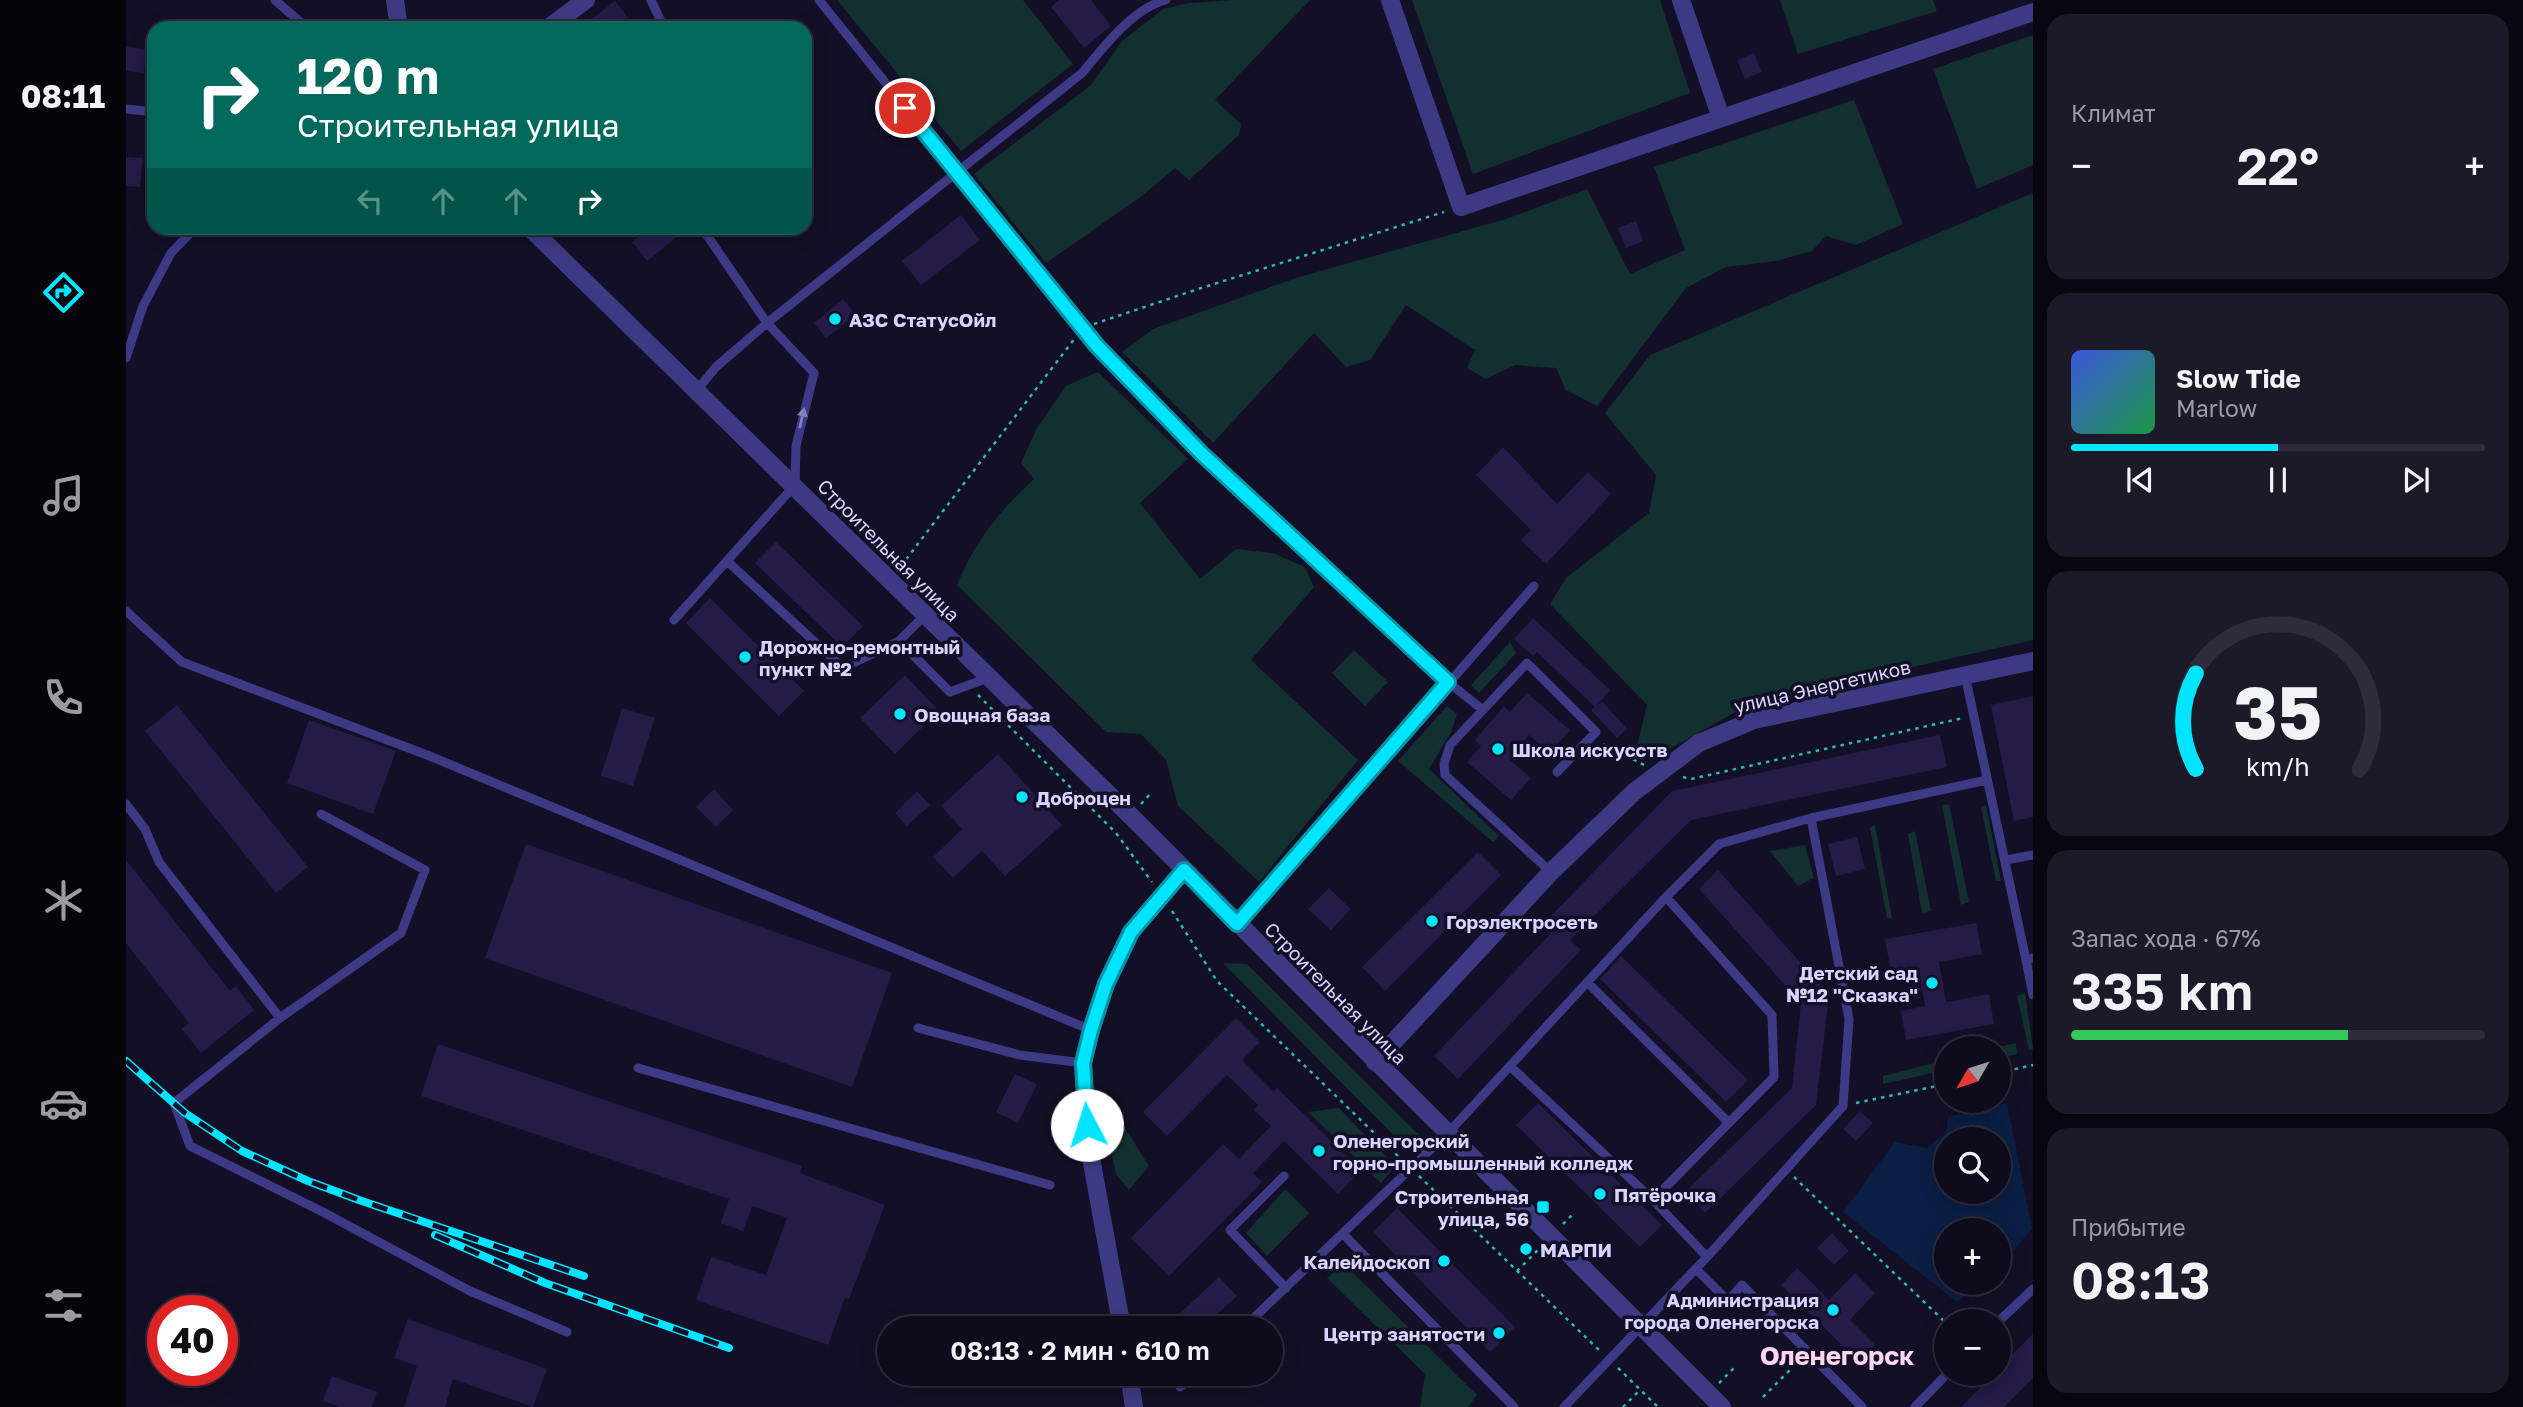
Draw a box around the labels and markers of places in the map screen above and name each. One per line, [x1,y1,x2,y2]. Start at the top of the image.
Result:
pin [875,78,935,138]
place label: АЗС СтатусОйл [849,308,996,331]
marker: АЗС СтатусОйл [827,311,843,327]
place label: Дорожно-ремонтный пункт №2 [759,635,960,680]
marker: Дорожно-ремонтный пункт №2 [737,649,753,665]
place label: Овощная база [914,703,1050,726]
marker: Овощная база [892,706,908,722]
place label: Школа искусств [1512,738,1667,761]
marker: Школа искусств [1490,741,1506,757]
place label: Доброцен [1036,786,1131,809]
marker: Доброцен [1014,789,1030,805]
place label: Горэлектросеть [1446,910,1598,933]
marker: Горэлектросеть [1424,913,1440,929]
place label: Детский сад №12 "Сказка" [1786,961,1918,1006]
marker: Детский сад №12 "Сказка" [1924,975,1940,991]
place label: Оленегорский горно-промышленный колледж [1333,1129,1634,1174]
marker: Оленегорский горно-промышленный колледж [1311,1143,1327,1159]
place label: Пятёрочка [1614,1183,1716,1206]
place label: Строительная улица, 56 [1395,1185,1529,1230]
marker: Пятёрочка [1592,1186,1608,1202]
marker: Строительная улица, 56 [1535,1199,1551,1215]
place label: МАРПИ [1540,1238,1612,1261]
marker: МАРПИ [1518,1241,1534,1257]
place label: Калейдоскоп [1304,1250,1430,1273]
marker: Калейдоскоп [1436,1253,1452,1269]
place label: Администрация города Оленегорска [1624,1288,1819,1333]
marker: Администрация города Оленегорска [1825,1302,1841,1318]
place label: Центр занятости [1323,1322,1485,1345]
marker: Центр занятости [1491,1325,1507,1341]

